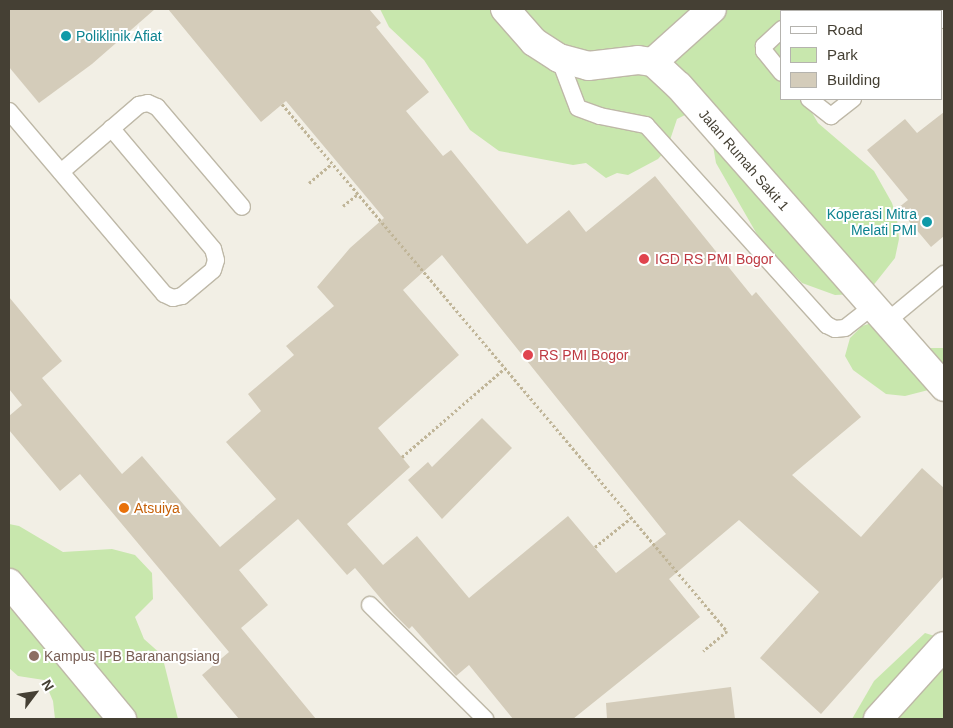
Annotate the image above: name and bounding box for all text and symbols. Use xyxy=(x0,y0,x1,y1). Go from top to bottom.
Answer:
legend xyxy=(780,10,943,100)
text: Road xyxy=(827,21,863,38)
place label: Poliklinik Afiat xyxy=(76,28,162,44)
marker: Poliklinik Afiat xyxy=(60,30,72,42)
text: Park xyxy=(827,46,858,63)
text: Building xyxy=(827,71,880,88)
street label: Jalan Rumah Sakit 1 xyxy=(695,106,793,214)
place label: Koperasi Mitra Melati PMI xyxy=(827,206,917,238)
marker: Koperasi Mitra Melati PMI xyxy=(921,216,933,228)
place label: IGD RS PMI Bogor xyxy=(655,251,773,267)
marker: IGD RS PMI Bogor xyxy=(637,252,651,266)
place label: RS PMI Bogor xyxy=(539,347,628,363)
marker: RS PMI Bogor xyxy=(521,348,535,362)
place label: Atsuiya xyxy=(134,500,180,516)
marker: Atsuiya xyxy=(118,502,130,514)
place label: Kampus IPB Baranangsiang xyxy=(44,648,220,664)
marker: Kampus IPB Baranangsiang xyxy=(28,650,40,662)
north arrow xyxy=(10,668,60,718)
text: N xyxy=(38,677,57,694)

